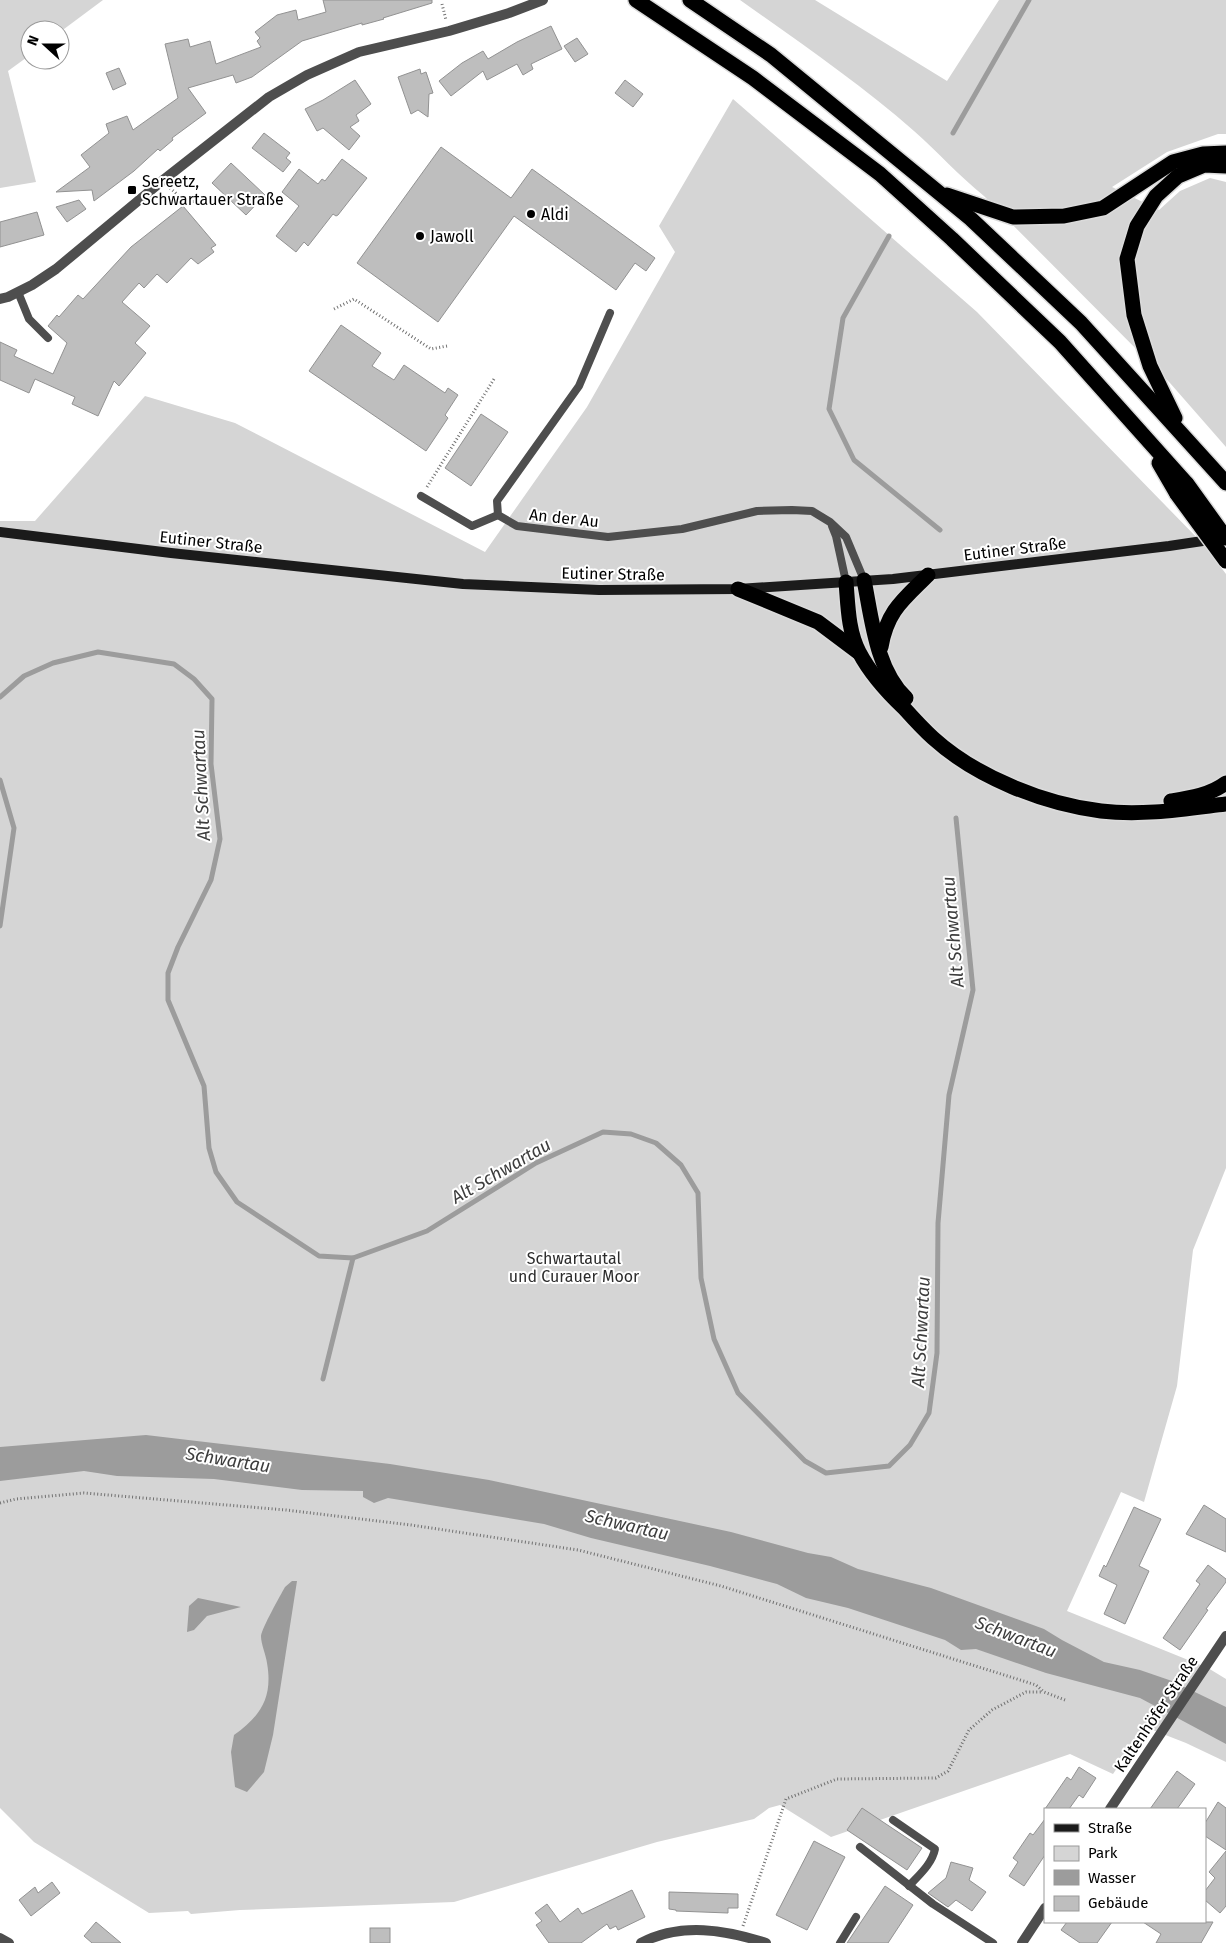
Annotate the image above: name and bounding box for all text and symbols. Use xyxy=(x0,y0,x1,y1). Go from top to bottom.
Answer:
north arrow xyxy=(20,20,70,70)
text: N xyxy=(24,33,43,48)
place label: Sereetz, Schwartauer Straße xyxy=(142,172,284,209)
marker: Sereetz, Schwartauer Straße xyxy=(126,184,138,196)
place label: Aldi xyxy=(541,205,569,224)
marker: Aldi xyxy=(525,208,537,220)
place label: Jawoll xyxy=(430,227,474,246)
marker: Jawoll xyxy=(414,230,426,242)
street label: An der Au xyxy=(528,505,600,531)
street label: Eutiner Straße xyxy=(159,527,263,557)
street label: Eutiner Straße xyxy=(962,533,1068,565)
street label: Eutiner Straße xyxy=(561,564,665,584)
water label: Alt Schwartau xyxy=(187,729,215,842)
water label: Alt Schwartau xyxy=(937,875,969,990)
water label: Alt Schwartau xyxy=(446,1134,555,1209)
park label: Schwartautal und Curauer Moor xyxy=(509,1249,640,1286)
water label: Alt Schwartau xyxy=(907,1276,935,1389)
water label: Schwartau xyxy=(183,1442,272,1478)
water label: Schwartau xyxy=(582,1504,671,1545)
water label: Schwartau xyxy=(971,1611,1060,1663)
street label: Kaltenhöfer Straße xyxy=(1110,1652,1202,1776)
legend xyxy=(1044,1808,1206,1923)
text: Straße xyxy=(1088,1819,1132,1837)
text: Park xyxy=(1088,1844,1118,1862)
text: Wasser xyxy=(1088,1869,1136,1887)
text: Gebäude xyxy=(1088,1894,1148,1912)

